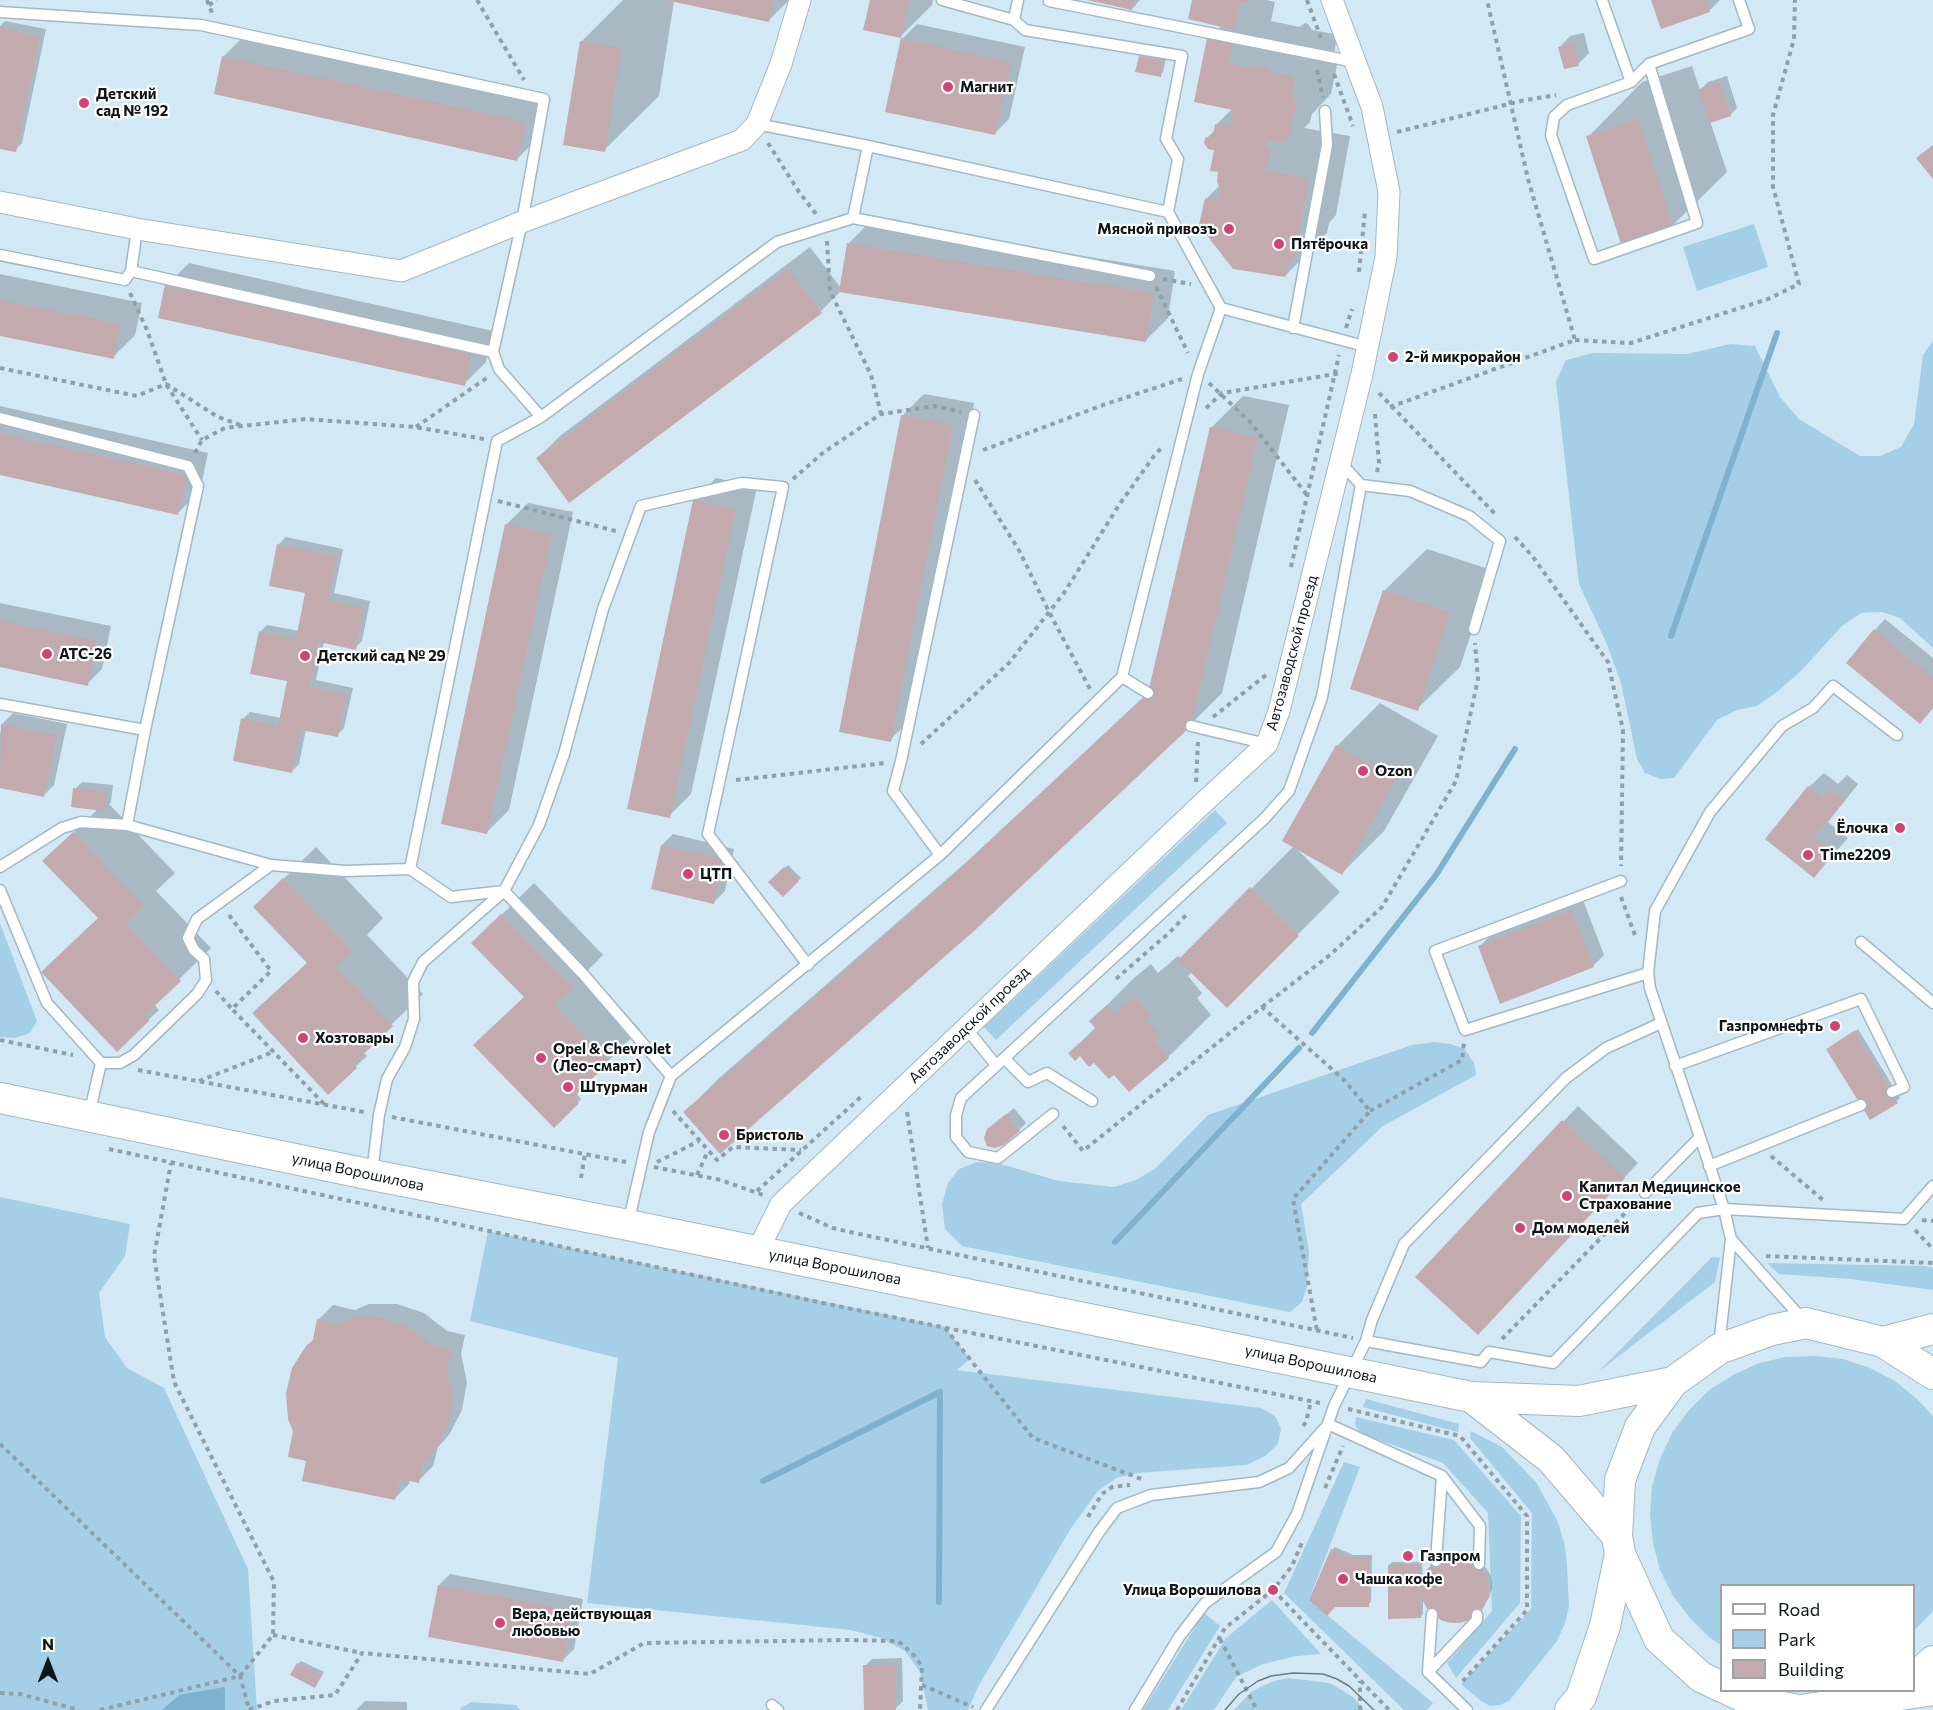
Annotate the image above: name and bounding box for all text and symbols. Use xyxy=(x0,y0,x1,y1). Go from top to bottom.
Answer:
place label: Магнит xyxy=(960,78,1013,96)
marker: Магнит xyxy=(941,80,955,94)
place label: Детский сад № 192 xyxy=(96,85,168,120)
marker: Детский сад № 192 xyxy=(77,96,91,110)
place label: Мясной привозъ xyxy=(1097,220,1217,238)
marker: Мясной привозъ xyxy=(1222,222,1236,236)
place label: Пятёрочка xyxy=(1291,235,1368,253)
marker: Пятёрочка xyxy=(1272,237,1286,251)
place label: 2-й микрорайон xyxy=(1405,348,1521,366)
marker: 2-й микрорайон xyxy=(1386,350,1400,364)
street label: Автозаводской проезд xyxy=(1263,573,1321,733)
place label: АТС-26 xyxy=(59,645,112,663)
marker: АТС-26 xyxy=(40,647,54,661)
place label: Детский сад № 29 xyxy=(317,647,446,665)
marker: Детский сад № 29 xyxy=(298,649,312,663)
place label: Ozon xyxy=(1375,762,1413,780)
marker: Ozon xyxy=(1356,764,1370,778)
place label: Ёлочка xyxy=(1836,819,1888,837)
marker: Ёлочка xyxy=(1893,821,1907,835)
place label: Time2209 xyxy=(1820,846,1891,864)
marker: Time2209 xyxy=(1801,848,1815,862)
place label: ЦТП xyxy=(700,865,732,883)
marker: ЦТП xyxy=(681,867,695,881)
street label: Автозаводской проезд xyxy=(905,963,1033,1087)
place label: Газпромнефть xyxy=(1719,1017,1823,1035)
marker: Газпромнефть xyxy=(1828,1019,1842,1033)
place label: Хозтовары xyxy=(315,1029,394,1047)
marker: Хозтовары xyxy=(296,1031,310,1045)
place label: Opel & Chevrolet (Лео-смарт) xyxy=(553,1040,671,1075)
marker: Opel & Chevrolet (Лео-смарт) xyxy=(534,1051,548,1065)
place label: Штурман xyxy=(580,1078,648,1096)
marker: Штурман xyxy=(561,1080,575,1094)
place label: Бристоль xyxy=(736,1126,804,1144)
marker: Бристоль xyxy=(717,1128,731,1142)
street label: улица Ворошилова xyxy=(290,1149,426,1195)
place label: Капитал Медицинское Страхование xyxy=(1579,1178,1741,1213)
marker: Капитал Медицинское Страхование xyxy=(1560,1189,1574,1203)
place label: Дом моделей xyxy=(1532,1219,1630,1237)
marker: Дом моделей xyxy=(1513,1221,1527,1235)
street label: улица Ворошилова xyxy=(767,1245,903,1289)
street label: улица Ворошилова xyxy=(1243,1341,1379,1387)
place label: Газпром xyxy=(1420,1547,1480,1565)
marker: Газпром xyxy=(1401,1549,1415,1563)
place label: Чашка кофе xyxy=(1355,1570,1442,1588)
marker: Чашка кофе xyxy=(1336,1572,1350,1586)
place label: Улица Ворошилова xyxy=(1123,1581,1261,1599)
marker: Улица Ворошилова xyxy=(1266,1583,1280,1597)
legend xyxy=(1720,1584,1915,1692)
text: Road xyxy=(1778,1598,1820,1620)
place label: Вера, действующая любовью xyxy=(512,1605,652,1640)
marker: Вера, действующая любовью xyxy=(493,1616,507,1630)
text: Park xyxy=(1778,1628,1816,1650)
north arrow xyxy=(18,1632,78,1692)
text: N xyxy=(42,1634,54,1653)
text: Building xyxy=(1778,1658,1844,1680)

